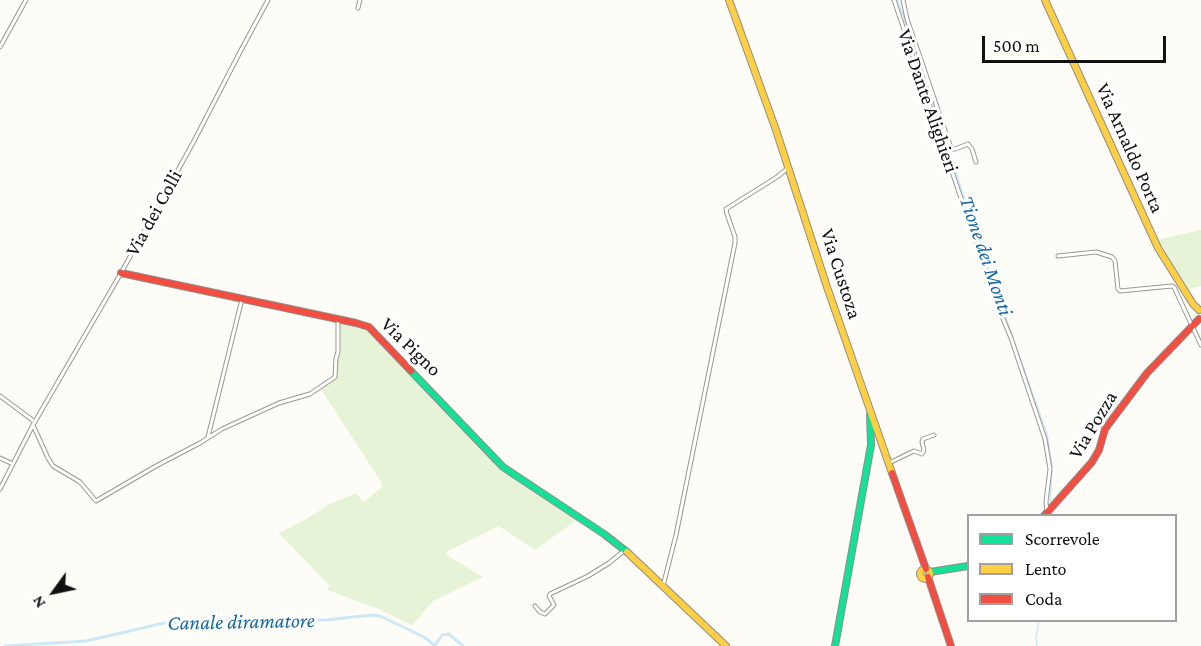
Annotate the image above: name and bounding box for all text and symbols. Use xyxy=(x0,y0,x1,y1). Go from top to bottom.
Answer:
scale bar xyxy=(985,24,1170,62)
street label: Via Dante Alighieri xyxy=(892,26,964,176)
text: 500 m xyxy=(993,36,1040,56)
street label: Via Arnaldo Porta xyxy=(1091,79,1169,217)
street label: Via dei Colli xyxy=(120,166,188,260)
water label: Tione dei Monti xyxy=(954,193,1018,319)
street label: Via Custoza xyxy=(815,226,867,322)
street label: Via Pigno xyxy=(376,312,446,382)
street label: Via Pozza xyxy=(1063,387,1123,463)
legend xyxy=(967,514,1177,622)
text: Scorrevole xyxy=(1025,529,1100,549)
text: Lento xyxy=(1025,559,1066,579)
north arrow xyxy=(24,562,84,622)
text: Coda xyxy=(1025,589,1062,609)
text: N xyxy=(28,593,49,611)
water label: Canale diramatore xyxy=(167,608,315,636)

